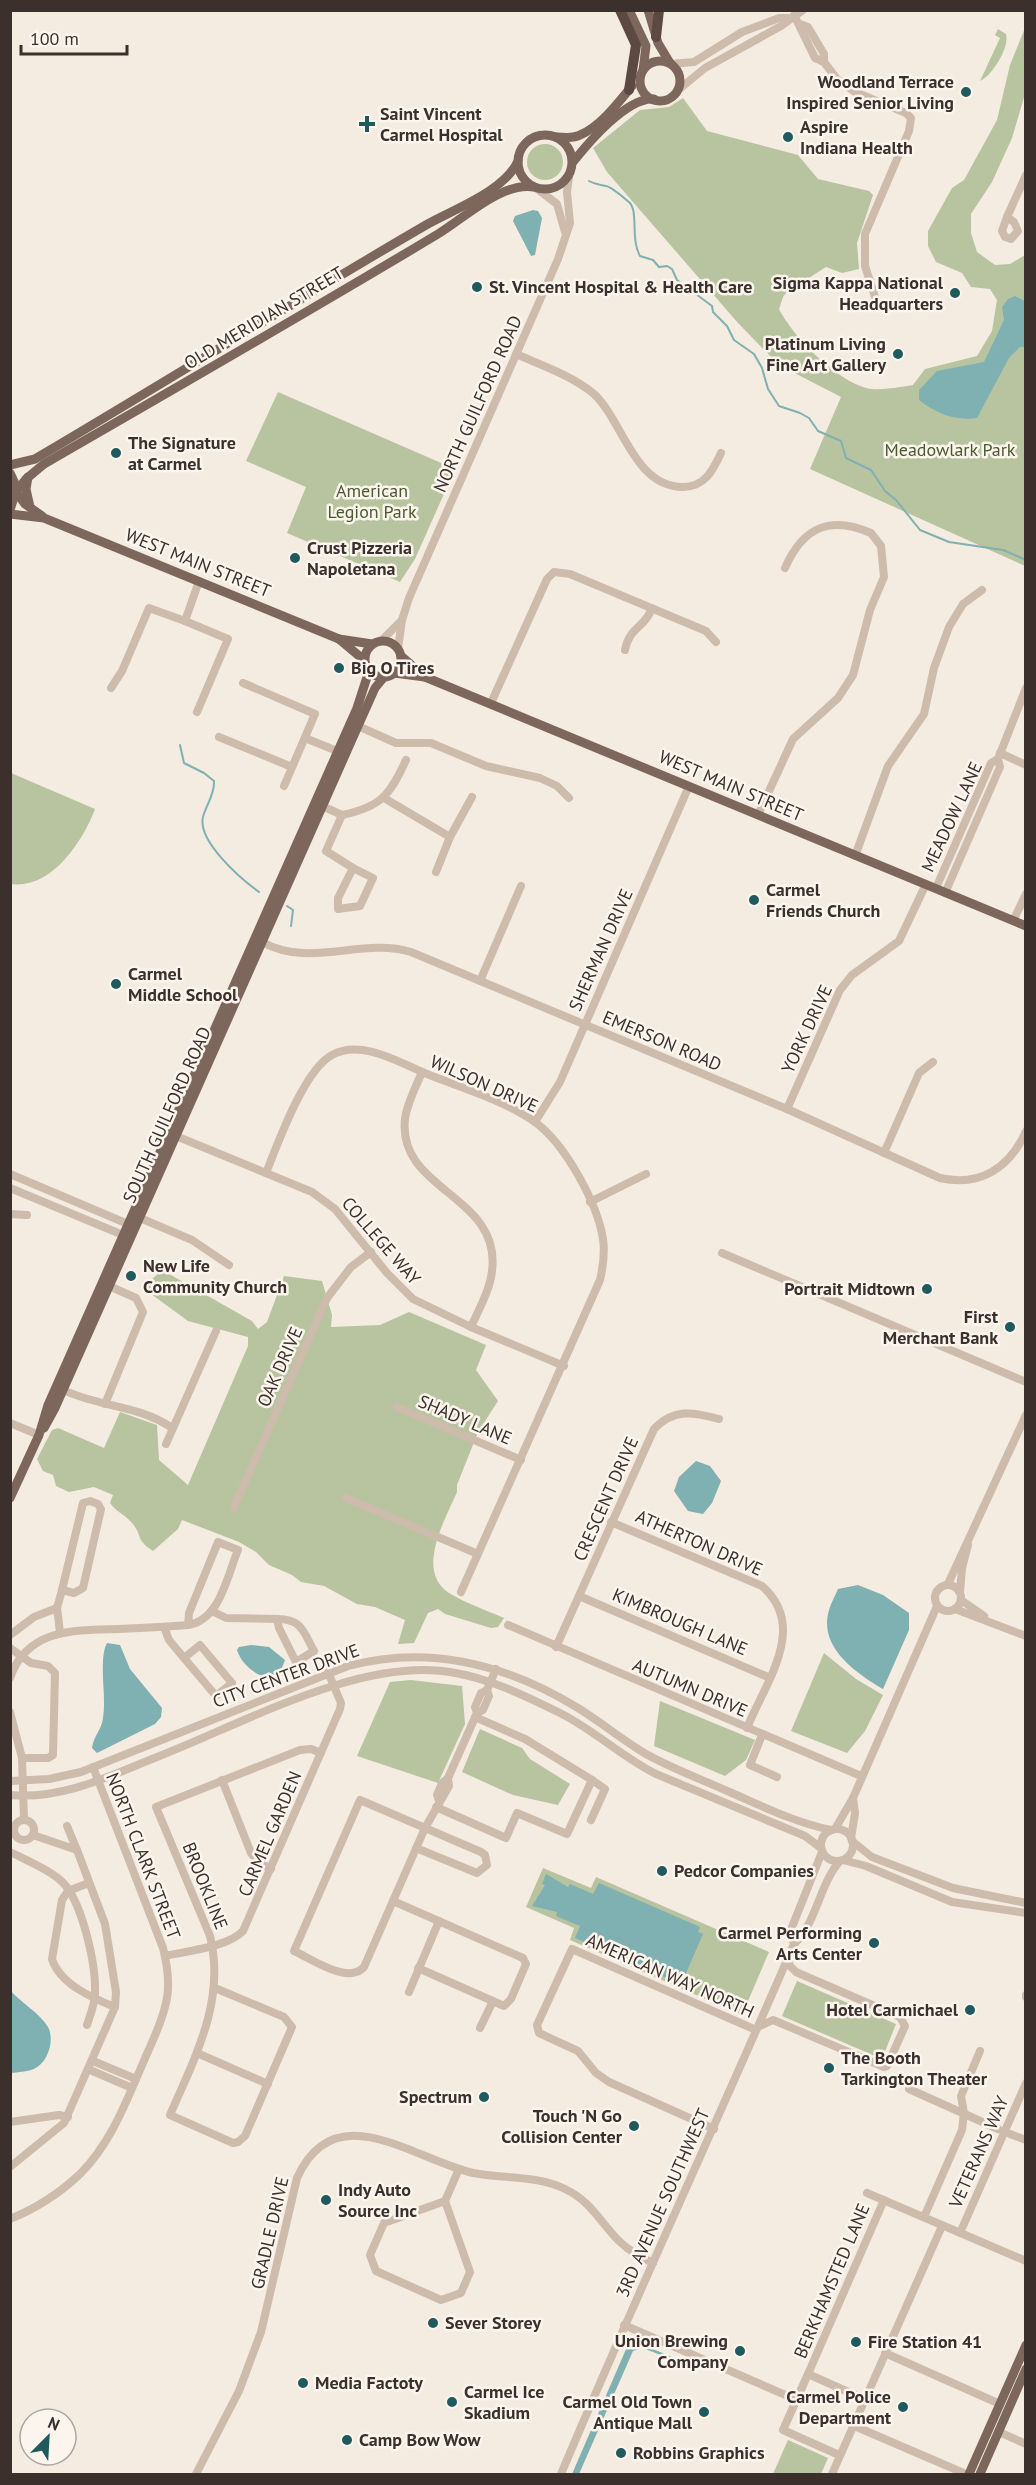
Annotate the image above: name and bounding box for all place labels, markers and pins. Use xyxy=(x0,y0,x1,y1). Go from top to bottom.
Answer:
place label: Woodland Terrace Inspired Senior Living xyxy=(786,70,954,114)
marker: Woodland Terrace Inspired Senior Living xyxy=(959,85,973,99)
place label: Saint Vincent Carmel Hospital xyxy=(380,102,503,146)
marker: Saint Vincent Carmel Hospital xyxy=(358,115,376,133)
place label: Aspire Indiana Health xyxy=(800,115,913,159)
marker: Aspire Indiana Health xyxy=(781,130,795,144)
place label: Sigma Kappa National Headquarters xyxy=(773,271,944,315)
place label: St. Vincent Hospital & Health Care xyxy=(489,275,752,298)
marker: St. Vincent Hospital & Health Care xyxy=(470,280,484,294)
marker: Sigma Kappa National Headquarters xyxy=(948,286,962,300)
place label: Platinum Living Fine Art Gallery xyxy=(765,332,886,376)
marker: Platinum Living Fine Art Gallery xyxy=(891,347,905,361)
place label: The Signature at Carmel xyxy=(128,431,236,475)
marker: The Signature at Carmel xyxy=(109,446,123,460)
place label: Crust Pizzeria Napoletana xyxy=(307,536,412,580)
marker: Crust Pizzeria Napoletana xyxy=(288,551,302,565)
place label: Big O Tires xyxy=(351,656,435,679)
marker: Big O Tires xyxy=(332,661,346,675)
place label: Carmel Friends Church xyxy=(766,878,880,922)
marker: Carmel Friends Church xyxy=(747,893,761,907)
place label: Carmel Middle School xyxy=(128,962,238,1006)
marker: Carmel Middle School xyxy=(109,977,123,991)
place label: New Life Community Church xyxy=(143,1254,287,1298)
marker: New Life Community Church xyxy=(124,1269,138,1283)
place label: Portrait Midtown xyxy=(784,1277,915,1300)
marker: Portrait Midtown xyxy=(920,1282,934,1296)
place label: First Merchant Bank xyxy=(883,1305,999,1349)
marker: First Merchant Bank xyxy=(1003,1320,1017,1334)
place label: Pedcor Companies xyxy=(674,1859,814,1882)
marker: Pedcor Companies xyxy=(655,1864,669,1878)
place label: Carmel Performing Arts Center xyxy=(718,1921,863,1965)
marker: Carmel Performing Arts Center xyxy=(867,1936,881,1950)
place label: Hotel Carmichael xyxy=(826,1998,959,2021)
marker: Hotel Carmichael xyxy=(963,2003,977,2017)
place label: The Booth Tarkington Theater xyxy=(841,2046,988,2090)
marker: The Booth Tarkington Theater xyxy=(822,2061,836,2075)
place label: Spectrum xyxy=(399,2085,472,2108)
marker: Spectrum xyxy=(477,2090,491,2104)
place label: Touch 'N Go Collision Center xyxy=(501,2104,623,2148)
marker: Touch 'N Go Collision Center xyxy=(627,2119,641,2133)
place label: Indy Auto Source Inc xyxy=(338,2178,417,2222)
marker: Indy Auto Source Inc xyxy=(319,2193,333,2207)
place label: Sever Storey xyxy=(445,2311,542,2334)
marker: Sever Storey xyxy=(426,2316,440,2330)
place label: Union Brewing Company xyxy=(615,2329,728,2373)
place label: Fire Station 41 xyxy=(868,2330,982,2353)
marker: Fire Station 41 xyxy=(849,2335,863,2349)
marker: Union Brewing Company xyxy=(733,2344,747,2358)
place label: Media Factoty xyxy=(315,2371,423,2394)
marker: Media Factoty xyxy=(296,2376,310,2390)
place label: Carmel Ice Skadium xyxy=(464,2380,544,2424)
place label: Carmel Police Department xyxy=(786,2385,892,2429)
place label: Carmel Old Town Antique Mall xyxy=(562,2390,693,2434)
marker: Carmel Ice Skadium xyxy=(445,2395,459,2409)
marker: Carmel Police Department xyxy=(896,2400,910,2414)
marker: Carmel Old Town Antique Mall xyxy=(697,2405,711,2419)
place label: Camp Bow Wow xyxy=(359,2428,481,2451)
marker: Camp Bow Wow xyxy=(340,2433,354,2447)
place label: Robbins Graphics xyxy=(633,2441,765,2464)
marker: Robbins Graphics xyxy=(614,2446,628,2460)

